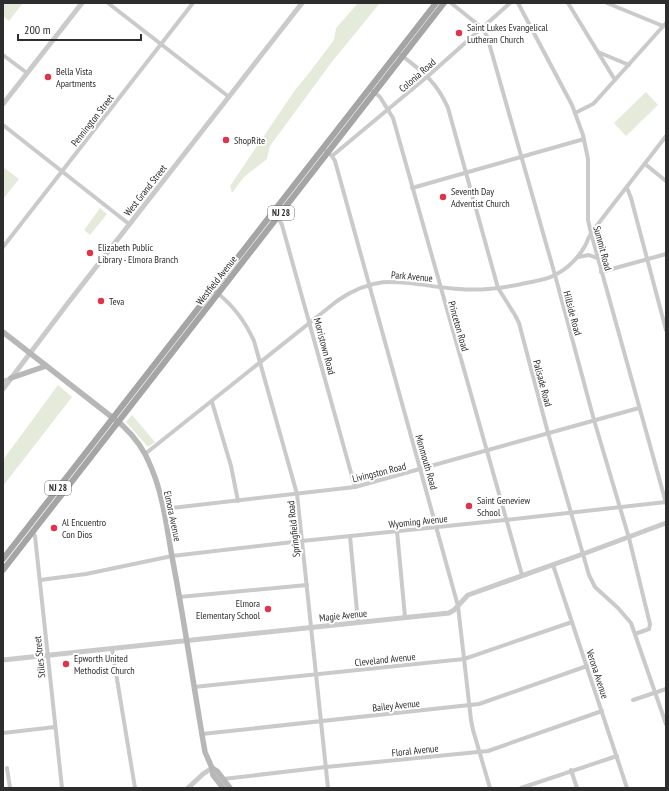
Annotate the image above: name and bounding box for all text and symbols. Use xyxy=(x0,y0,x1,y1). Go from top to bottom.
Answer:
scale bar xyxy=(18,16,141,42)
place label: Saint Lukes Evangelical Lutheran Church xyxy=(467,21,549,46)
text: 200 m xyxy=(24,22,51,37)
marker: Saint Lukes Evangelical Lutheran Church xyxy=(454,28,464,38)
street label: Colonia Road xyxy=(396,56,439,95)
place label: Bella Vista Apartments xyxy=(56,65,97,90)
marker: Bella Vista Apartments xyxy=(43,72,53,82)
street label: Pennington Street xyxy=(68,92,117,149)
place label: ShopRite xyxy=(234,134,265,147)
marker: ShopRite xyxy=(221,135,231,145)
street label: West Grand Street xyxy=(121,162,170,219)
place label: Seventh Day Adventist Church xyxy=(451,185,510,210)
marker: Seventh Day Adventist Church xyxy=(438,192,448,202)
road number: NJ 28 xyxy=(268,206,294,220)
street label: Summit Road xyxy=(590,224,615,272)
place label: Elizabeth Public Library - Elmora Branch xyxy=(98,241,178,266)
marker: Elizabeth Public Library - Elmora Branch xyxy=(85,248,95,258)
street label: Westfield Avenue xyxy=(193,253,240,308)
street label: Park Avenue xyxy=(391,268,433,285)
street label: Hillside Road xyxy=(560,290,585,337)
place label: Teva xyxy=(109,295,124,308)
marker: Teva xyxy=(96,296,106,306)
street label: Princeton Road xyxy=(445,300,472,353)
street label: Morristown Road xyxy=(311,316,338,376)
street label: Palisade Road xyxy=(530,358,555,408)
street label: Monmouth Road xyxy=(412,433,441,491)
street label: Livingston Road xyxy=(351,460,407,485)
road number: NJ 28 xyxy=(45,481,71,495)
street label: Elmora Avenue xyxy=(161,490,184,543)
place label: Saint Geneview School xyxy=(477,494,530,519)
street label: Springfield Road xyxy=(284,500,303,558)
marker: Saint Geneview School xyxy=(464,501,474,511)
street label: Wyoming Avenue xyxy=(388,512,448,531)
place label: Al Encuentro Con Dios xyxy=(62,516,106,541)
marker: Al Encuentro Con Dios xyxy=(49,523,59,533)
place label: Elmora Elementary School xyxy=(196,597,261,622)
marker: Elmora Elementary School xyxy=(263,604,273,614)
street label: Magie Avenue xyxy=(318,607,368,624)
street label: Stiles Street xyxy=(31,635,48,678)
street label: Verona Avenue xyxy=(583,647,612,700)
street label: Cleveland Avenue xyxy=(354,650,416,669)
place label: Epworth United Methodist Church xyxy=(74,652,135,677)
marker: Epworth United Methodist Church xyxy=(61,659,71,669)
street label: Bailey Avenue xyxy=(372,697,420,714)
street label: Floral Avenue xyxy=(391,742,439,759)

